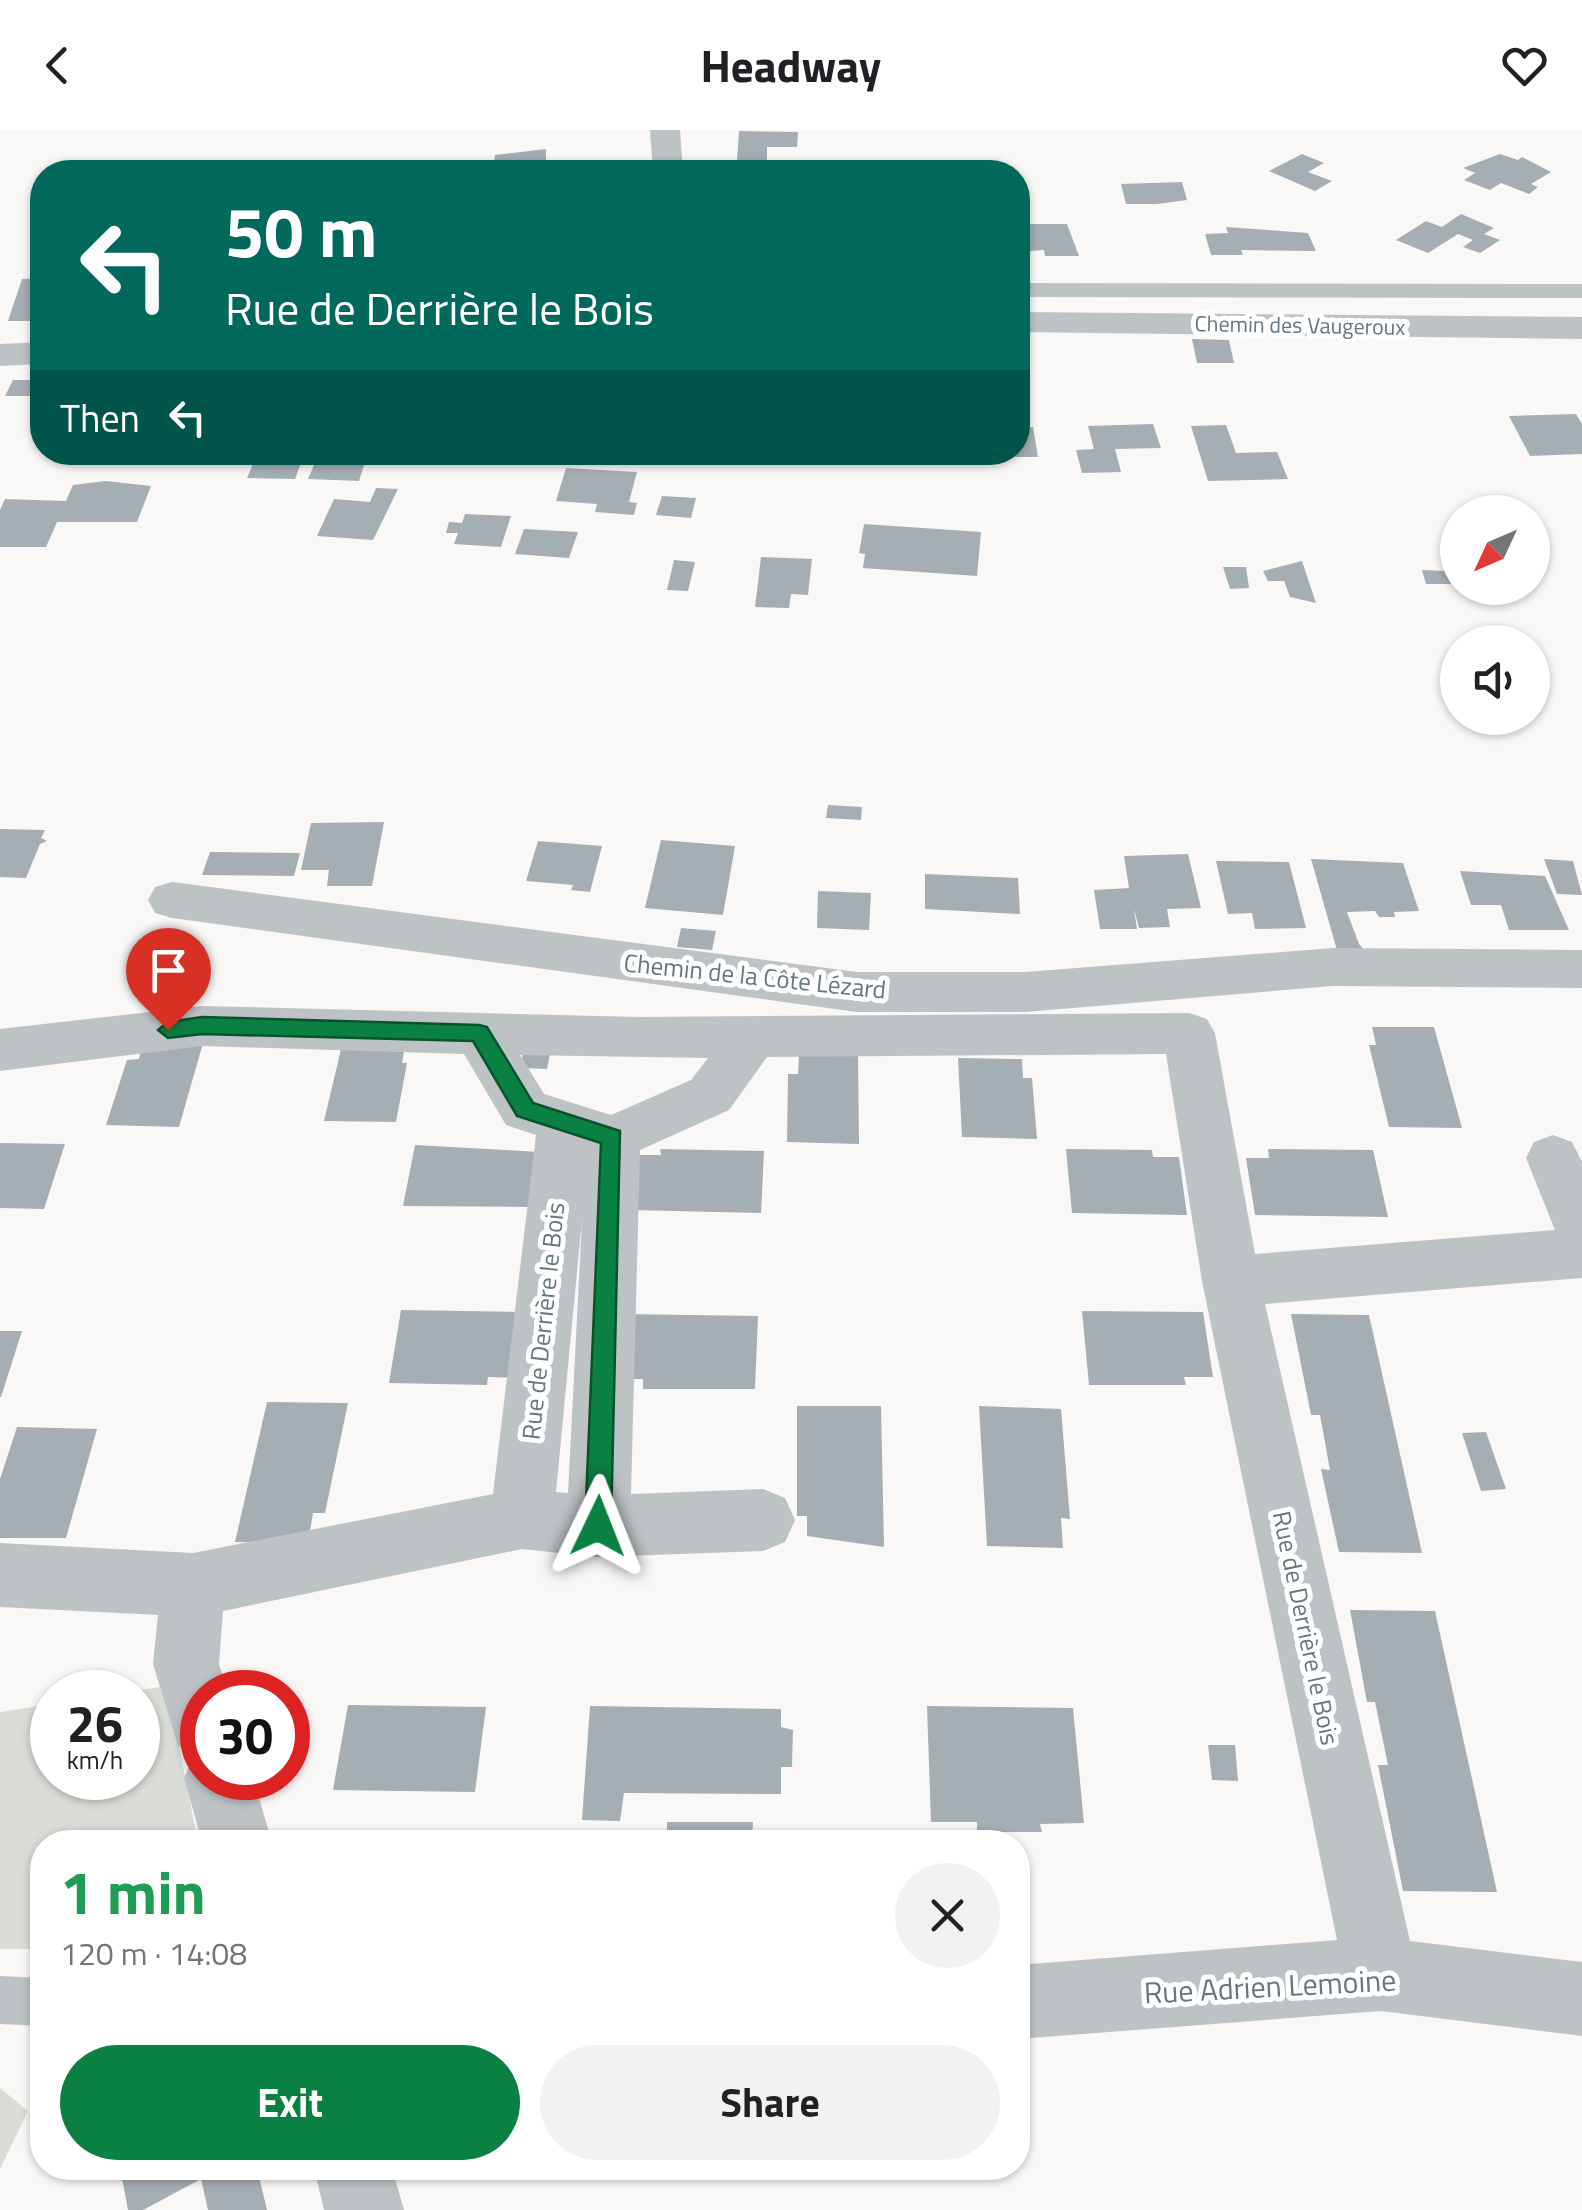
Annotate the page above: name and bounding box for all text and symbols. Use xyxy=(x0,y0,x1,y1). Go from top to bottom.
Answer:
text: Headway xyxy=(701,31,881,99)
icon: back xyxy=(30,38,85,93)
icon: heart xyxy=(1497,38,1552,93)
text: 50 m xyxy=(225,178,378,284)
icon: left xyxy=(60,200,190,330)
text: Rue de Derrière le Bois xyxy=(225,274,654,342)
street label: Chemin des Vaugeroux xyxy=(1194,306,1406,344)
text: Then xyxy=(60,389,140,447)
icon: left xyxy=(160,390,215,445)
north arrow xyxy=(1440,495,1550,605)
map controls xyxy=(1440,495,1550,735)
button: sound xyxy=(1440,625,1550,735)
pin xyxy=(126,928,211,1031)
icon: arrive xyxy=(141,943,196,998)
street label: Chemin de la Côte Lézard xyxy=(622,943,888,1009)
street label: Rue de Derrière le Bois xyxy=(512,1200,574,1442)
position arrow xyxy=(546,1474,650,1578)
street label: Rue de Derrière le Bois xyxy=(1263,1507,1349,1749)
speed limit sign: 30 xyxy=(180,1670,310,1800)
text: 26 xyxy=(67,1685,123,1761)
text: km/h xyxy=(67,1741,123,1779)
text: 1 min xyxy=(60,1846,206,1937)
button: close xyxy=(895,1863,1000,1968)
text: 120 m · 14:08 xyxy=(60,1929,247,1977)
street label: Rue Adrien Lemoine xyxy=(1143,1956,1397,2016)
button: Exit xyxy=(60,2045,520,2160)
button: Share xyxy=(540,2045,1000,2160)

